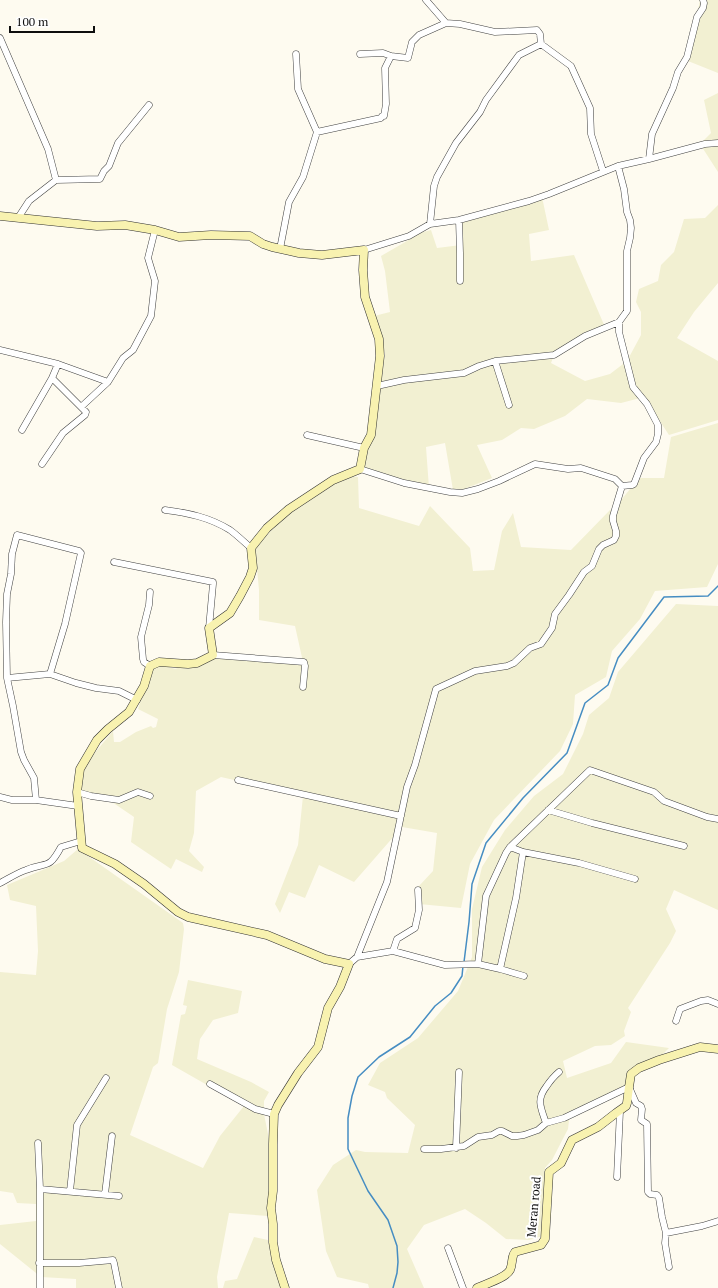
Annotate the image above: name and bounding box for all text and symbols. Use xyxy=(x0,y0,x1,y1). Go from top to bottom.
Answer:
scale bar xyxy=(10,8,94,34)
text: 100 m xyxy=(16,14,49,29)
street label: Meran road xyxy=(523,1176,544,1238)

